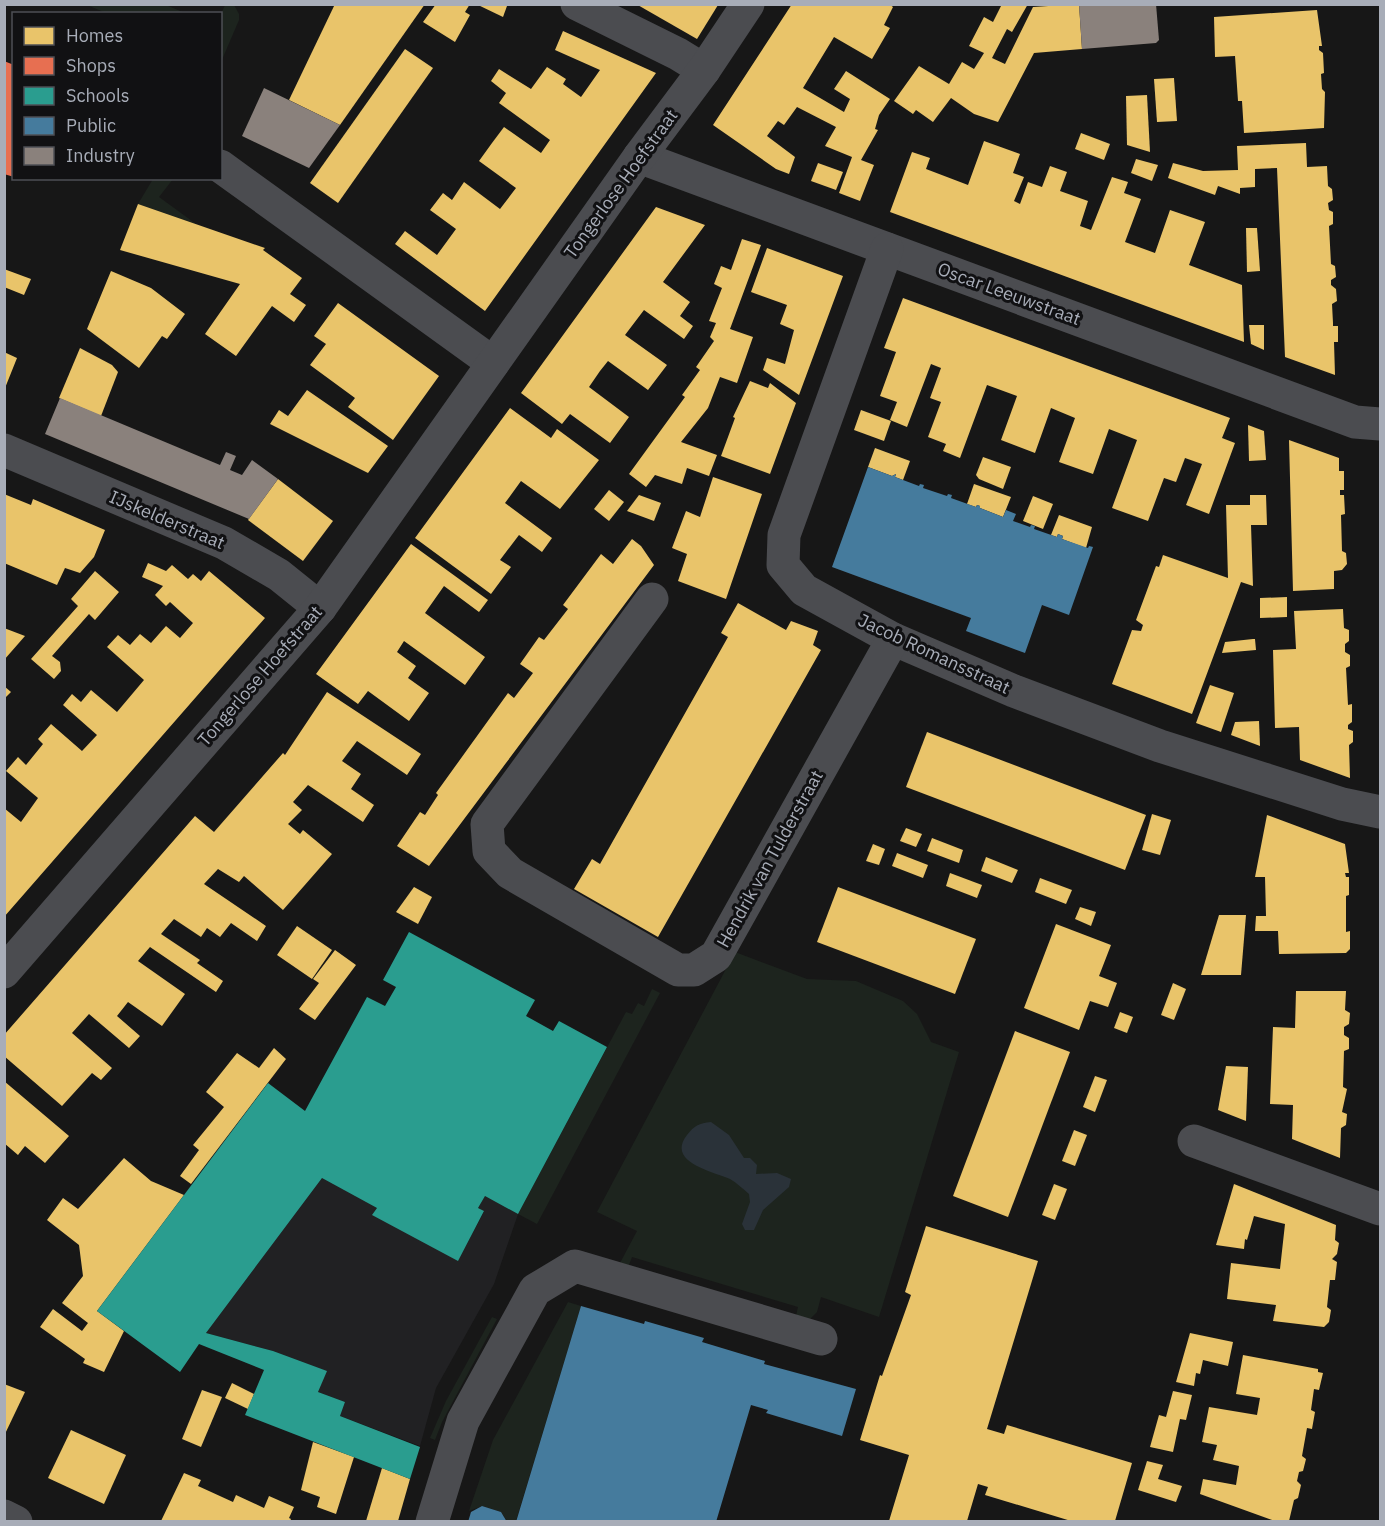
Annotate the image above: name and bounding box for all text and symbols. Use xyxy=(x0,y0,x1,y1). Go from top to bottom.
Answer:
legend xyxy=(12,12,222,180)
text: Homes xyxy=(66,24,123,47)
text: Shops xyxy=(66,54,116,77)
text: Schools xyxy=(66,84,130,107)
street label: Tongerlose Hoefstraat xyxy=(559,105,682,263)
text: Public xyxy=(66,114,116,137)
text: Industry xyxy=(66,144,135,167)
street label: Oscar Leeuwstraat xyxy=(934,257,1084,330)
street label: IJskelderstraat xyxy=(106,485,228,554)
street label: Tongerlose Hoefstraat xyxy=(192,601,327,751)
street label: Jacob Romansstraat xyxy=(855,608,1014,699)
street label: Hendrik van Tulderstraat xyxy=(711,766,828,952)

